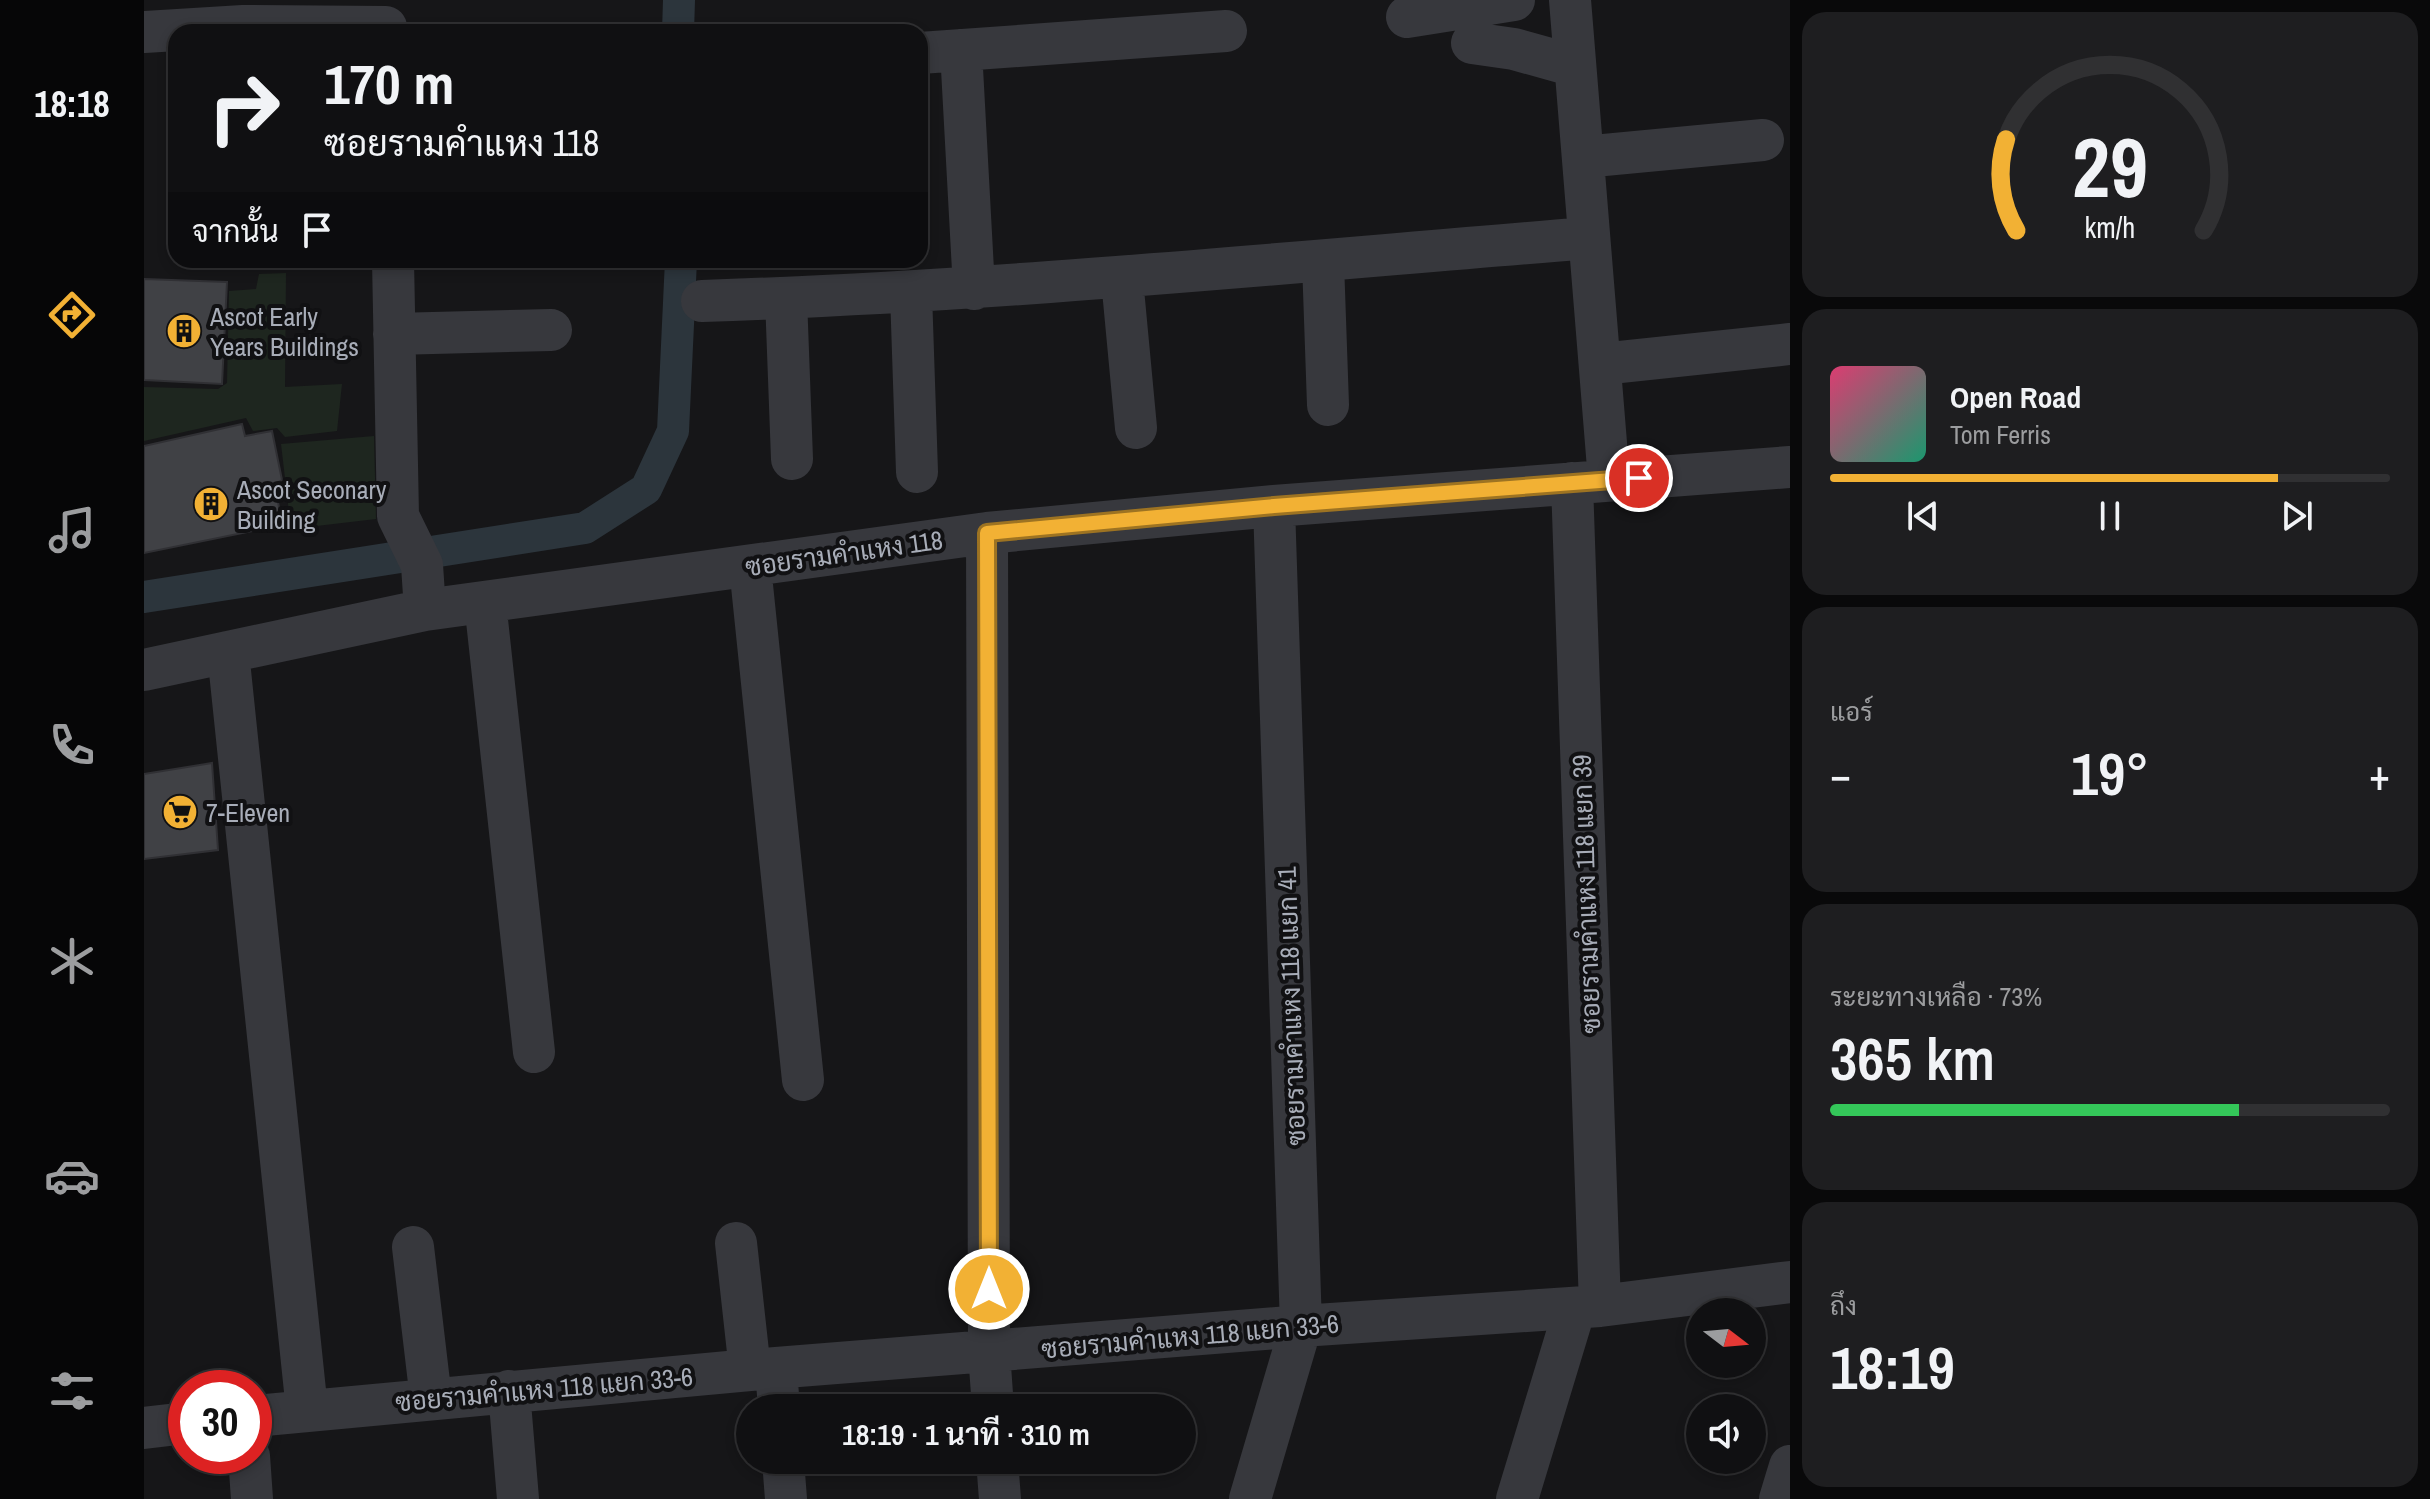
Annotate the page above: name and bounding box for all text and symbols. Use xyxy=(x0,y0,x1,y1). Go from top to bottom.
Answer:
text: 170 m xyxy=(324,46,454,121)
icon: right xyxy=(192,56,296,160)
text: 18:18 xyxy=(34,80,110,128)
text: 29 xyxy=(2072,110,2148,222)
text: ซอยรามคำแหง 118 xyxy=(324,119,599,167)
icon: arrive xyxy=(295,208,339,252)
text: km/h xyxy=(2085,208,2135,247)
text: จากนั้น xyxy=(192,211,279,251)
icon: directions xyxy=(44,287,100,343)
place label: Ascot Early Years Buildings xyxy=(209,299,359,364)
building icon: Ascot Early Years Buildings xyxy=(165,312,203,350)
text: Open Road xyxy=(1950,377,2081,417)
text: Tom Ferris xyxy=(1950,417,2051,452)
pin xyxy=(1605,444,1673,512)
icon: arrive xyxy=(1617,456,1661,500)
place label: Ascot Seconary Building xyxy=(236,472,387,537)
building icon: Ascot Seconary Building xyxy=(192,485,230,523)
icon: previous xyxy=(1901,494,1945,538)
icon: pause xyxy=(2088,494,2132,538)
icon: next xyxy=(2275,494,2319,538)
icon: music xyxy=(44,502,100,558)
street label: ซอยรามคำแหง 118 xyxy=(743,522,945,584)
text: แอร์ xyxy=(1830,694,1873,729)
icon: phone xyxy=(44,717,100,773)
text: 19° xyxy=(2071,733,2149,814)
text: − xyxy=(1830,744,1851,804)
text: + xyxy=(2369,744,2390,804)
street label: ซอยรามคำแหง 118 แยก 39 xyxy=(1564,754,1608,1034)
supermarket icon: 7-Eleven xyxy=(161,793,199,831)
place label: 7-Eleven xyxy=(206,795,290,830)
street label: ซอยรามคำแหง 118 แยก 41 xyxy=(1269,866,1313,1146)
icon: climate xyxy=(44,933,100,989)
text: ระยะทางเหลือ · 73% xyxy=(1830,979,2042,1014)
text: 365 km xyxy=(1830,1018,1995,1099)
icon: car xyxy=(44,1148,100,1204)
position arrow xyxy=(947,1247,1031,1331)
text: ถึง xyxy=(1830,1288,1857,1323)
north arrow xyxy=(1686,1298,1766,1378)
map controls xyxy=(1686,1298,1766,1474)
street label: ซอยรามคำแหง 118 แยก 33-6 xyxy=(1040,1306,1340,1366)
text: 18:19 xyxy=(1830,1327,1955,1408)
street label: ซอยรามคำแหง 118 แยก 33-6 xyxy=(394,1359,694,1419)
icon: filters xyxy=(44,1363,100,1419)
speed limit sign: 30 xyxy=(168,1370,272,1474)
button: sound xyxy=(1686,1394,1766,1474)
text: 18:19 · 1 นาที · 310 m xyxy=(842,1414,1090,1454)

